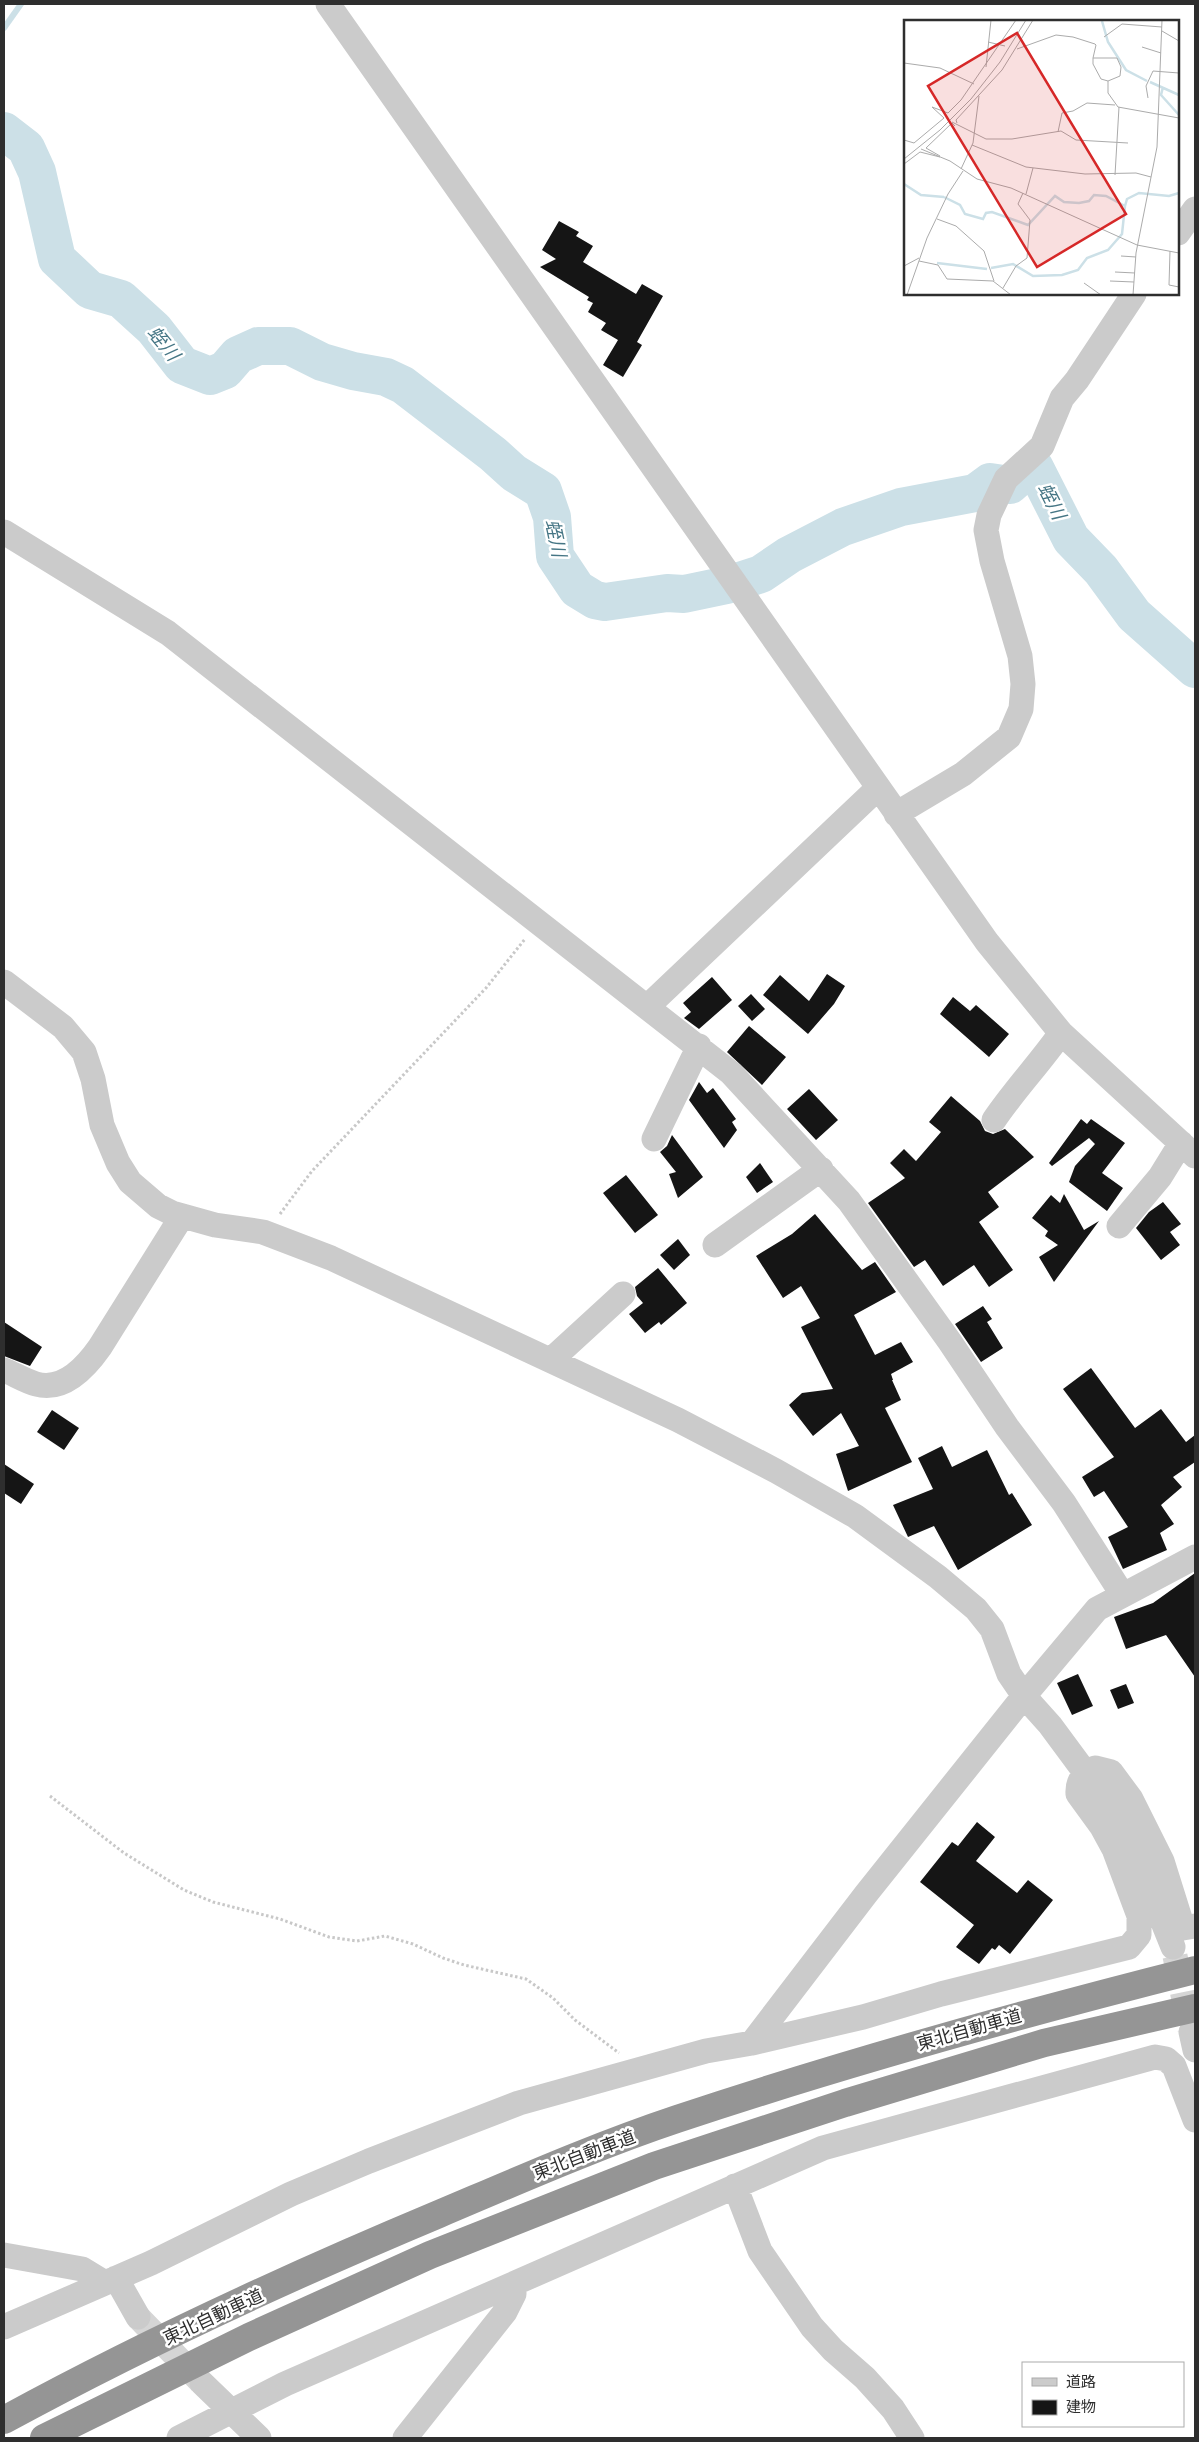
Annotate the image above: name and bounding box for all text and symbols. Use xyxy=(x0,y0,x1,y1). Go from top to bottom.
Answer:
inset map xyxy=(904,20,1179,295)
water label: 蛭川 xyxy=(142,320,187,367)
water label: 蛭川 xyxy=(1032,478,1073,526)
water label: 蛭川 xyxy=(539,517,573,561)
street label: 東北自動車道 xyxy=(914,2003,1024,2055)
street label: 東北自動車道 xyxy=(529,2123,639,2185)
street label: 東北自動車道 xyxy=(159,2282,267,2350)
legend xyxy=(1022,2362,1184,2427)
text: 道路 xyxy=(1066,2371,1096,2391)
text: 建物 xyxy=(1066,2396,1096,2416)

